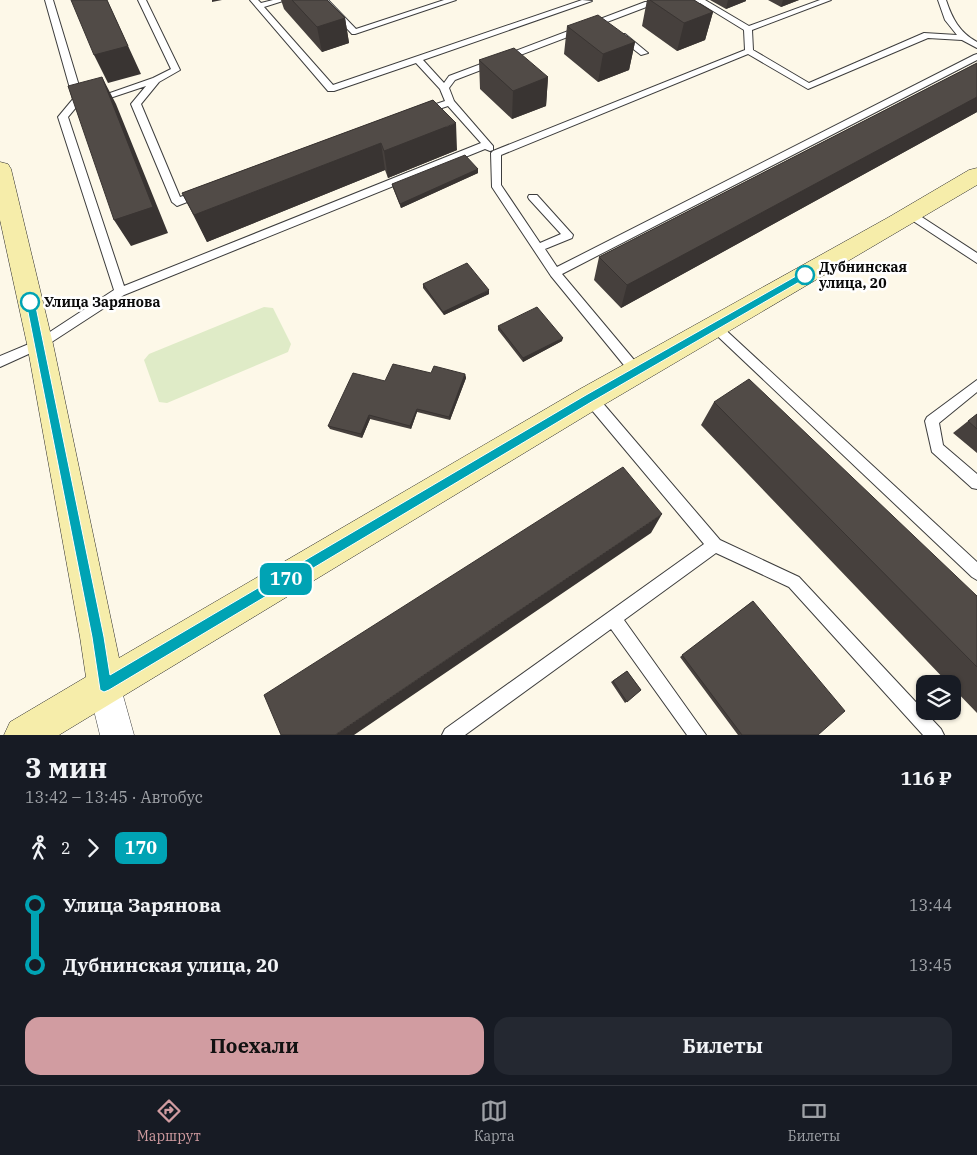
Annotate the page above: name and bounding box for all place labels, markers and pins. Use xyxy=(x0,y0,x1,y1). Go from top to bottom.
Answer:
place label: Дубнинская улица, 20 xyxy=(818,258,907,292)
marker: Дубнинская улица, 20 xyxy=(795,265,815,285)
marker: Улица Зарянова xyxy=(20,292,40,312)
place label: Улица Зарянова xyxy=(44,293,160,311)

